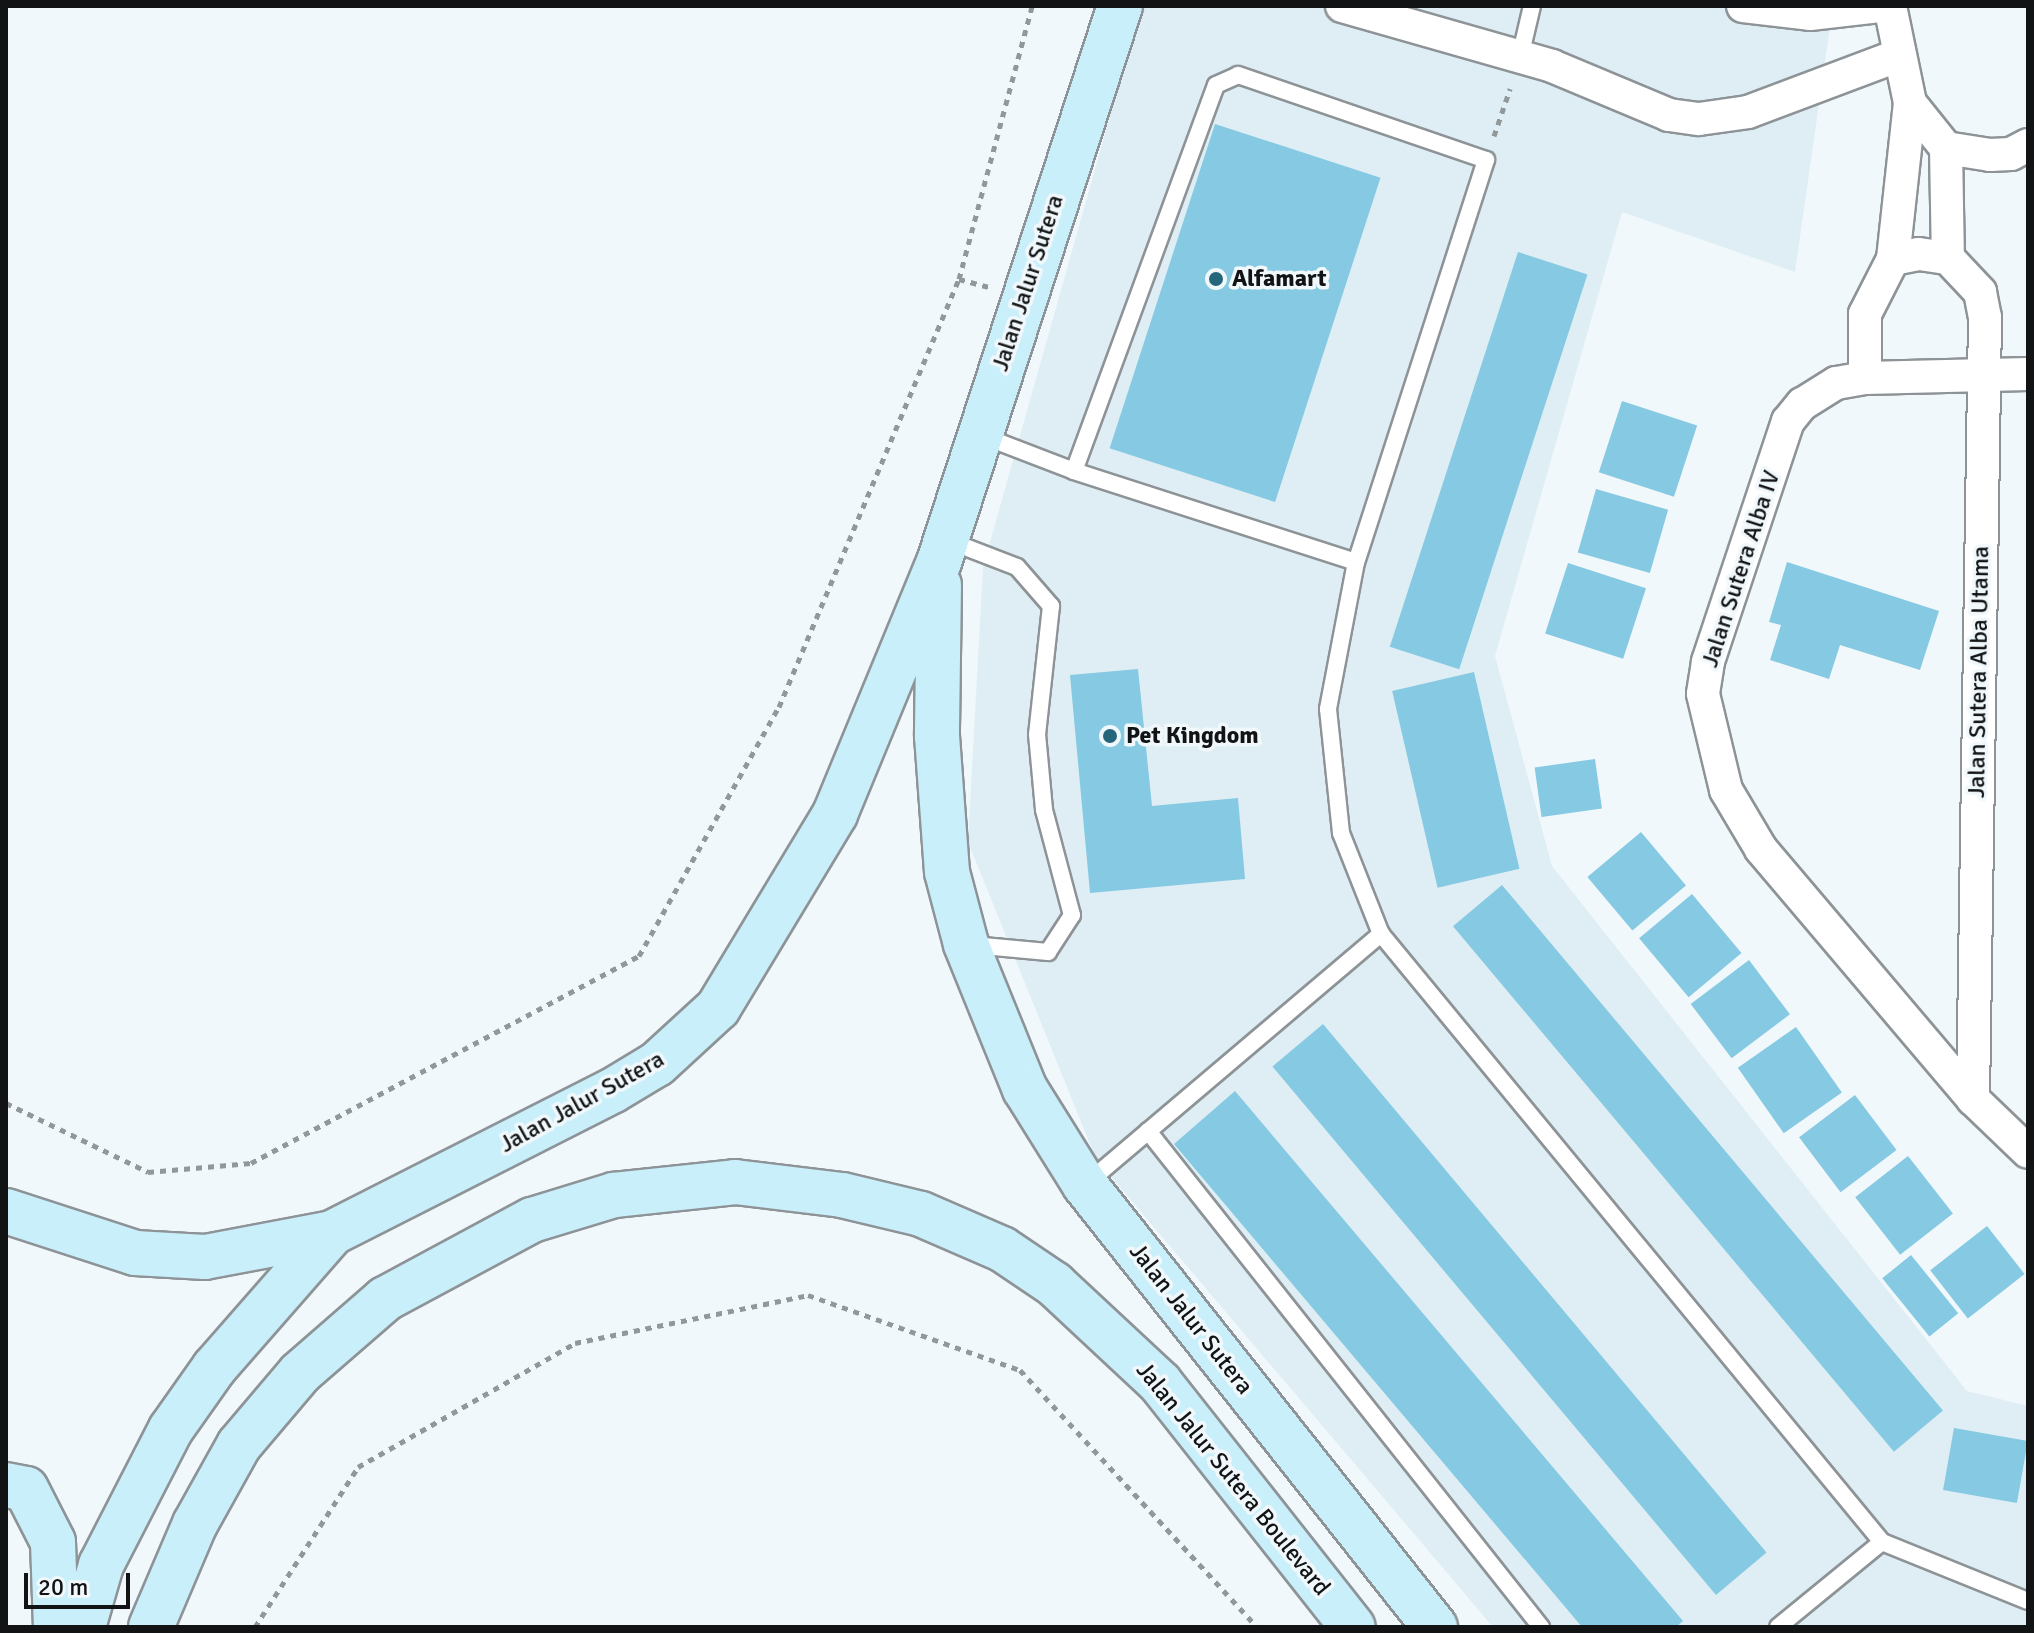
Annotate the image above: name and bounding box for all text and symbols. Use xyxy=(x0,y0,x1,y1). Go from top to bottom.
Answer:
street label: Jalan Jalur Sutera xyxy=(986,191,1070,375)
place label: Alfamart xyxy=(1232,265,1326,293)
marker: Alfamart xyxy=(1207,270,1225,288)
street label: Jalan Sutera Alba IV xyxy=(1696,467,1786,671)
street label: Jalan Sutera Alba Utama xyxy=(1962,546,1996,798)
place label: Pet Kingdom xyxy=(1126,722,1259,750)
marker: Pet Kingdom xyxy=(1101,727,1119,745)
street label: Jalan Jalur Sutera xyxy=(495,1045,669,1159)
street label: Jalan Jalur Sutera xyxy=(1123,1238,1259,1400)
street label: Jalan Jalur Sutera Boulevard xyxy=(1130,1356,1336,1602)
scale bar xyxy=(28,1557,134,1607)
text: 20 m xyxy=(38,1572,88,1602)

